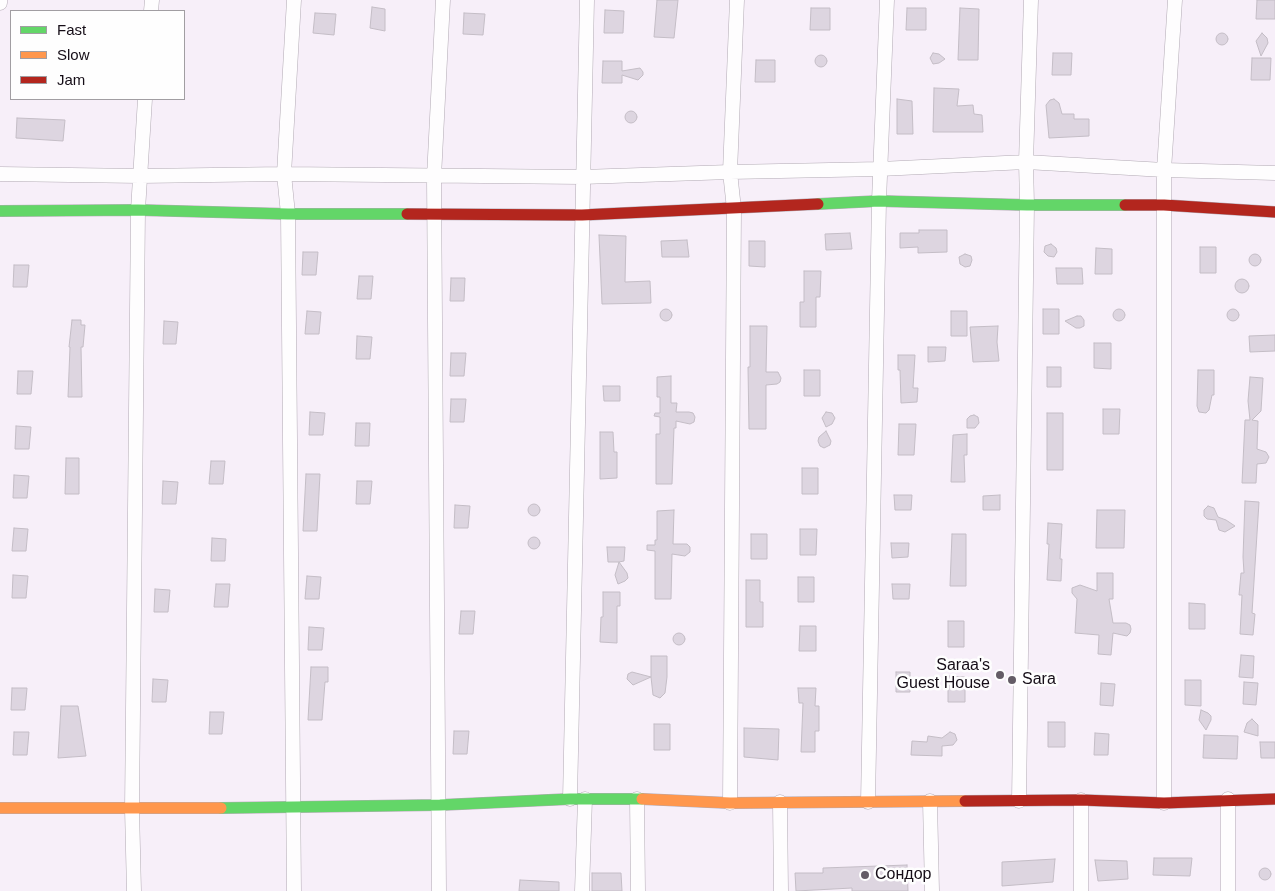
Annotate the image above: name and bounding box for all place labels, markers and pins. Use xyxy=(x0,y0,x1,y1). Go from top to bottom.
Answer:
place label: Saraa's Guest House xyxy=(897,656,990,694)
marker: Saraa's Guest House xyxy=(994,669,1006,681)
place label: Sara xyxy=(1022,670,1056,690)
marker: Sara xyxy=(1006,674,1018,686)
place label: Сондор xyxy=(875,865,931,885)
marker: Сондор xyxy=(859,869,871,881)

